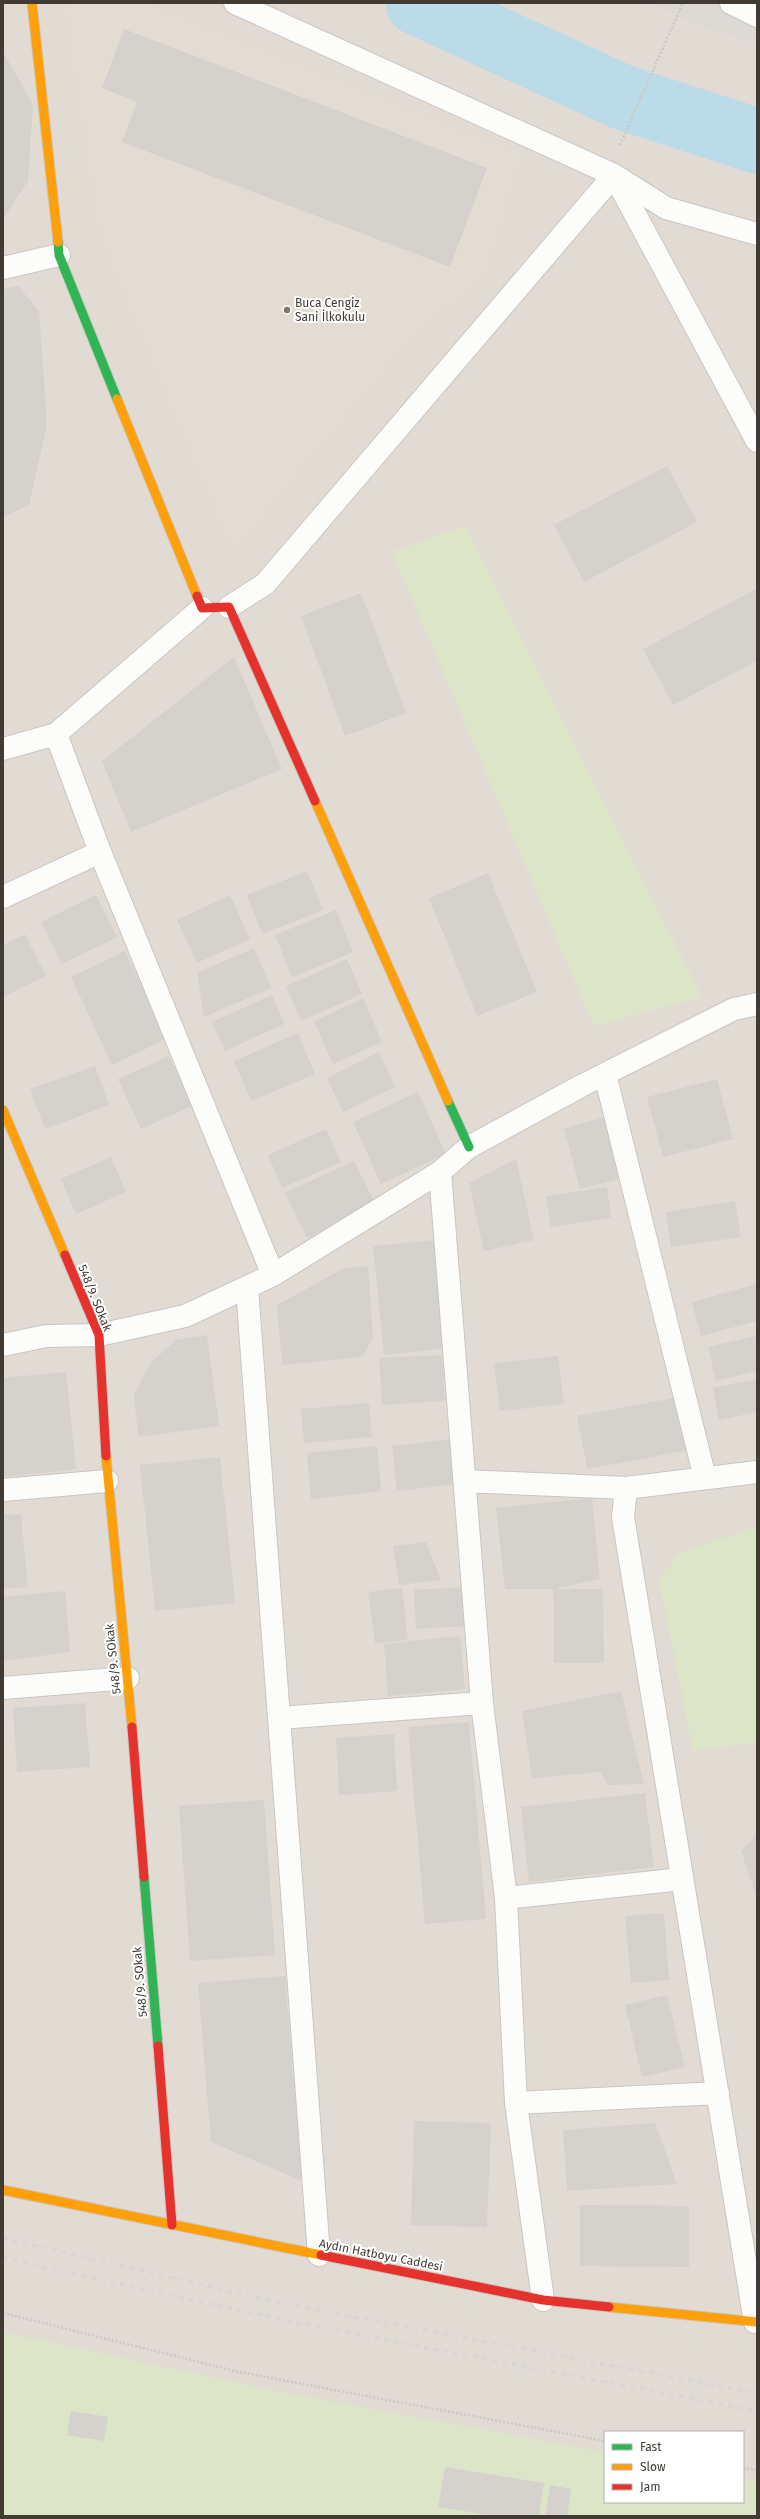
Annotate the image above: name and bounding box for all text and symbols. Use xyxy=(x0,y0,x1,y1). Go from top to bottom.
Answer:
place label: Buca Cengiz Sani İlkokulu xyxy=(295,296,365,324)
marker: Buca Cengiz Sani İlkokulu xyxy=(282,305,292,315)
street label: 548/9. SOkak xyxy=(75,1263,115,1334)
street label: 548/9. SOkak xyxy=(102,1622,124,1695)
street label: 548/9. SOkak xyxy=(130,1945,150,2018)
street label: Aydın Hatboyu Caddesi xyxy=(318,2236,444,2274)
legend xyxy=(604,2431,744,2503)
text: Fast xyxy=(640,2440,662,2454)
text: Slow xyxy=(640,2460,666,2474)
text: Jam xyxy=(640,2480,660,2494)

